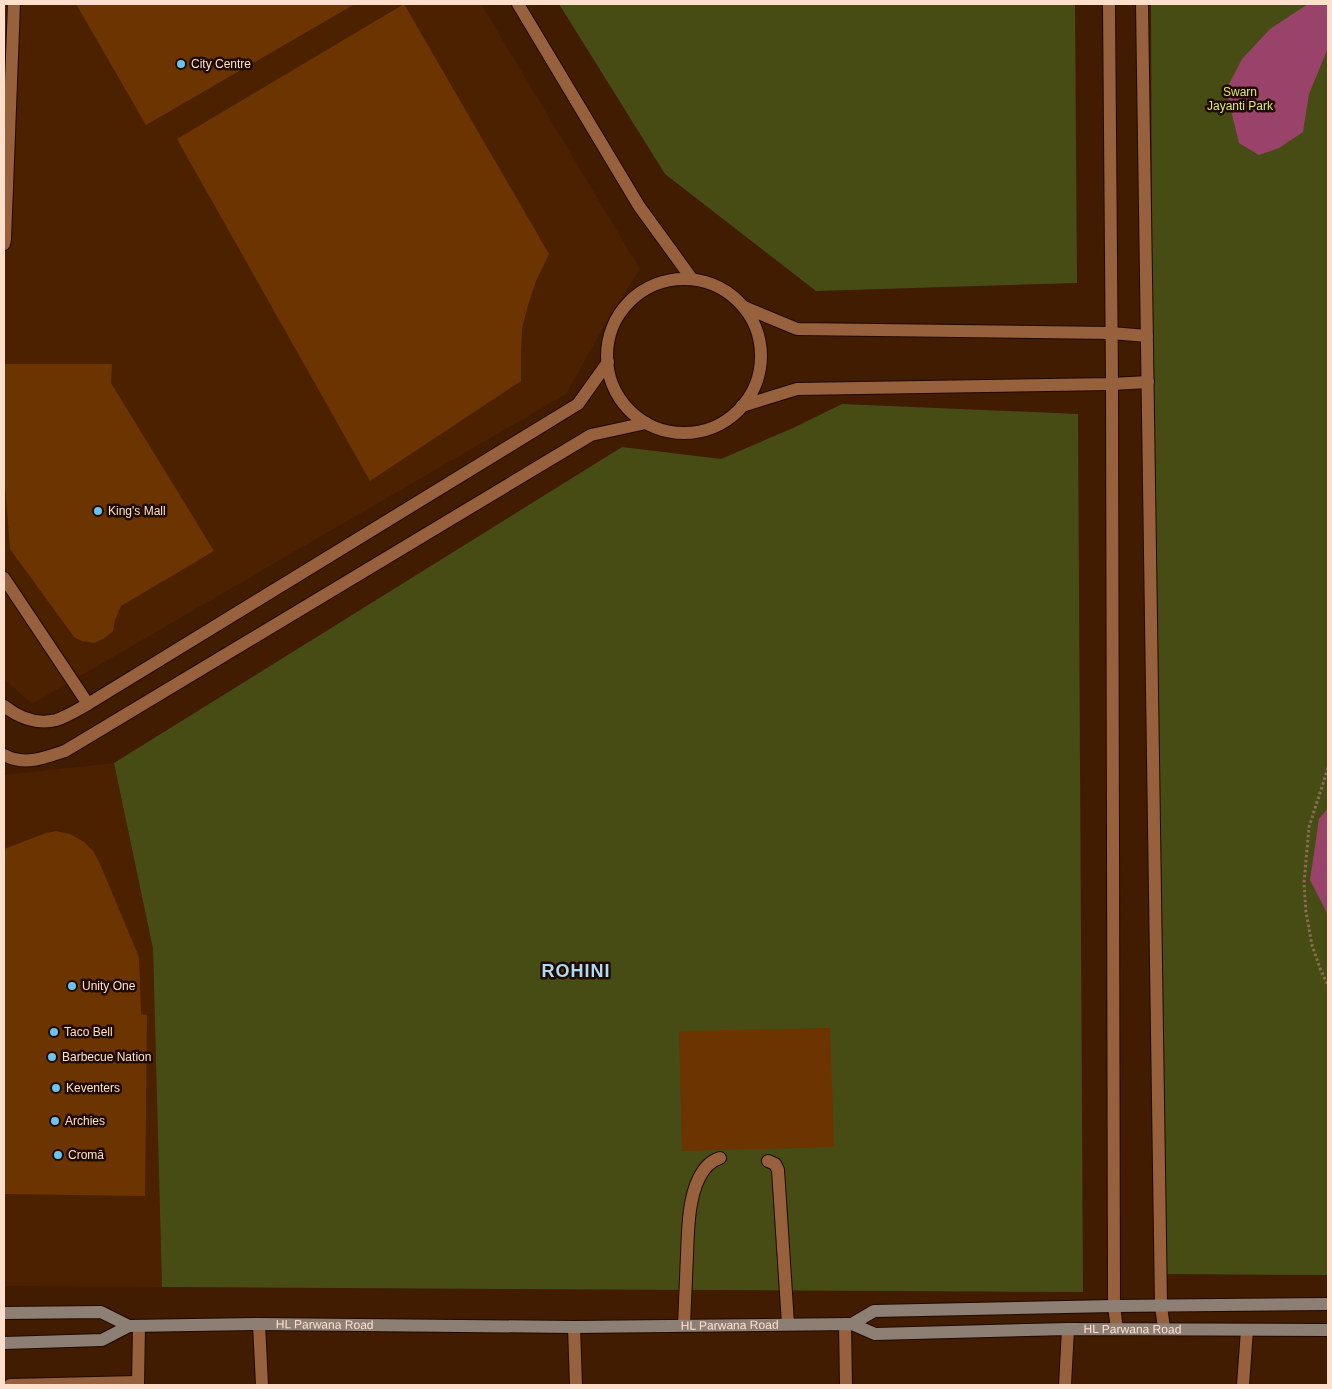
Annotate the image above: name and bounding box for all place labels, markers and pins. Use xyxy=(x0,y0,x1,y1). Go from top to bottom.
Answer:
place label: City Centre xyxy=(191,57,251,71)
marker: City Centre xyxy=(175,58,187,70)
place label: King's Mall xyxy=(108,504,166,518)
marker: King's Mall xyxy=(92,505,104,517)
place label: Unity One xyxy=(82,979,136,993)
marker: Unity One xyxy=(66,980,78,992)
place label: Taco Bell xyxy=(64,1025,113,1039)
marker: Taco Bell xyxy=(48,1026,60,1038)
place label: Barbecue Nation xyxy=(62,1050,151,1064)
marker: Barbecue Nation xyxy=(46,1051,58,1063)
place label: Keventers xyxy=(66,1081,120,1095)
marker: Keventers xyxy=(50,1082,62,1094)
place label: Archies xyxy=(65,1114,105,1128)
marker: Archies xyxy=(49,1115,61,1127)
place label: Cromā xyxy=(68,1148,104,1162)
marker: Cromā xyxy=(52,1149,64,1161)

